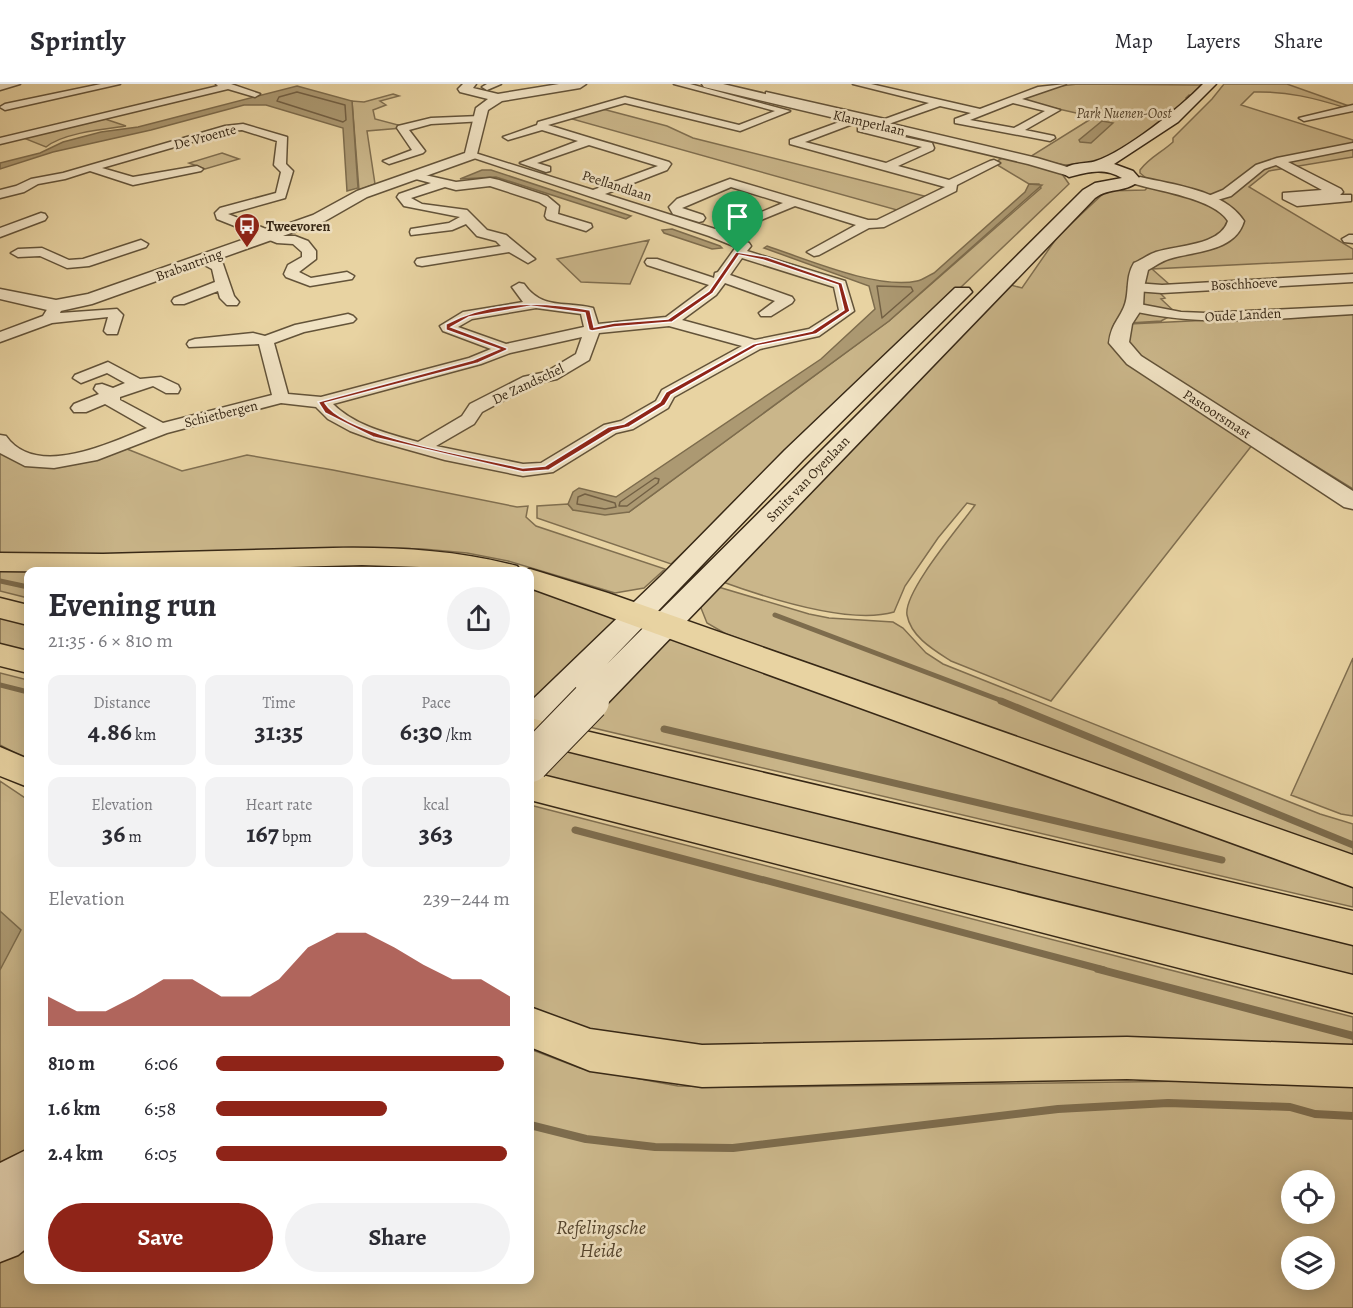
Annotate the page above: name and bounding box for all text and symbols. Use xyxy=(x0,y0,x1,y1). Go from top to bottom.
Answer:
text: Sprintly xyxy=(30,22,125,60)
text: Map xyxy=(1114,27,1153,55)
text: Layers xyxy=(1186,27,1241,55)
text: Share xyxy=(1274,27,1323,55)
park label: Park Nuenen-Oost xyxy=(1077,104,1172,123)
street label: Klamperlaan xyxy=(831,105,907,141)
street label: De Vroente xyxy=(172,120,238,154)
street label: Peellandlaan xyxy=(580,166,655,206)
pin xyxy=(712,191,763,253)
icon: arrive xyxy=(721,200,754,233)
bus stop icon: Tweevoren xyxy=(232,211,262,249)
place label: Tweevoren xyxy=(266,217,330,236)
street label: Brabantring xyxy=(153,244,225,286)
street label: Boschhoeve xyxy=(1210,273,1278,295)
street label: Oude Landen xyxy=(1204,303,1282,326)
street label: De Zandschel xyxy=(489,359,568,409)
street label: Pastoorsmast xyxy=(1179,385,1255,443)
street label: Schietbergen xyxy=(182,396,260,432)
street label: Smits van Oyenlaan xyxy=(762,432,854,526)
text: Evening run xyxy=(48,582,217,627)
button: share xyxy=(447,587,510,650)
text: 21:35 · 6 × 810 m xyxy=(48,627,173,654)
text: Distance xyxy=(93,692,151,714)
text: Time xyxy=(262,692,296,714)
text: Pace xyxy=(421,692,451,714)
text: 4.86 xyxy=(88,714,132,749)
text: 31:35 xyxy=(255,714,303,749)
text: 6:30 xyxy=(400,714,442,749)
text: km xyxy=(132,724,156,746)
text: /km xyxy=(442,724,472,746)
text: Elevation xyxy=(91,794,153,816)
text: Heart rate xyxy=(246,794,312,816)
text: kcal xyxy=(423,794,449,816)
text: 36 xyxy=(102,816,125,851)
text: 167 xyxy=(246,816,279,851)
text: 363 xyxy=(419,816,453,851)
text: m xyxy=(125,826,142,848)
text: bpm xyxy=(279,826,312,848)
text: Elevation xyxy=(48,885,125,912)
text: 239–244 m xyxy=(423,885,510,912)
text: 810 m xyxy=(48,1050,95,1077)
text: 6:06 xyxy=(144,1050,178,1077)
text: 1.6 km xyxy=(48,1095,101,1122)
text: 6:58 xyxy=(144,1095,176,1122)
text: 2.4 km xyxy=(48,1140,103,1167)
text: 6:05 xyxy=(144,1140,177,1167)
map controls xyxy=(1281,1170,1335,1290)
button: locate xyxy=(1281,1170,1335,1224)
button: Save xyxy=(48,1203,273,1272)
button: Share xyxy=(285,1203,510,1272)
park label: Refelingsche Heide xyxy=(556,1214,646,1264)
button: layers xyxy=(1281,1236,1335,1290)

